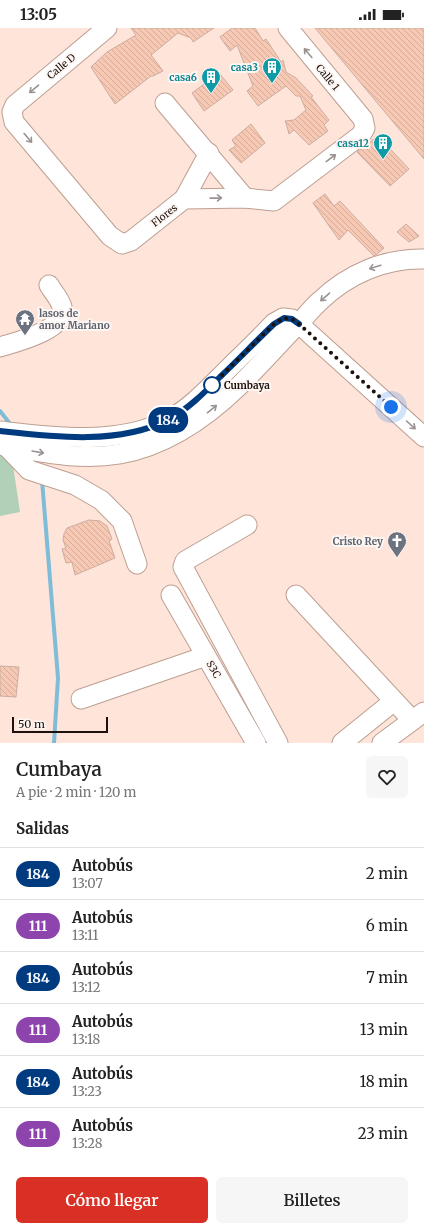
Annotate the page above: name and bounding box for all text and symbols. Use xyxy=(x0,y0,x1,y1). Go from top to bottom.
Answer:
text: 13:05 xyxy=(20,5,57,24)
one-way arrow xyxy=(304,48,313,59)
street label: Calle D xyxy=(44,50,79,82)
building icon: casa3 xyxy=(261,56,283,84)
place label: casa3 xyxy=(231,61,258,74)
street label: Calle 1 xyxy=(313,62,343,93)
building icon: casa6 xyxy=(200,66,222,94)
place label: casa6 xyxy=(169,71,197,84)
one-way arrow xyxy=(29,84,39,93)
one-way arrow xyxy=(23,132,32,143)
building icon: casa12 xyxy=(372,132,394,160)
place label: casa12 xyxy=(337,137,369,150)
one-way arrow xyxy=(326,154,337,162)
one-way arrow xyxy=(209,195,222,202)
street label: Flores xyxy=(149,201,180,230)
one-way arrow xyxy=(369,264,382,271)
one-way arrow xyxy=(320,292,330,301)
place label: lasos de amor Mariano xyxy=(39,307,110,332)
temple icon: lasos de amor Mariano xyxy=(14,308,36,336)
marker: Cumbaya xyxy=(203,376,221,394)
place label: Cumbaya xyxy=(224,379,270,392)
your location xyxy=(381,397,401,417)
one-way arrow xyxy=(207,404,217,413)
line badge: 184 xyxy=(145,407,191,433)
text: 184 xyxy=(156,411,180,429)
one-way arrow xyxy=(406,420,416,430)
one-way arrow xyxy=(31,448,44,456)
church icon: Cristo Rey xyxy=(386,530,408,558)
place label: Cristo Rey xyxy=(333,535,383,548)
street label: S3C xyxy=(203,658,224,681)
scale bar xyxy=(12,715,108,734)
text: 50 m xyxy=(18,717,45,731)
button: heart xyxy=(366,756,408,798)
text: Cumbaya xyxy=(16,757,102,781)
text: A pie · 2 min · 120 m xyxy=(16,784,136,801)
text: Salidas xyxy=(16,819,69,838)
text: Autobús xyxy=(72,856,133,875)
text: 2 min xyxy=(366,864,408,883)
text: 184 xyxy=(26,865,50,883)
text: 13:07 xyxy=(72,875,103,892)
text: Autobús xyxy=(72,908,133,927)
text: 6 min xyxy=(366,916,408,935)
text: 111 xyxy=(29,917,47,935)
text: 13:11 xyxy=(72,927,98,944)
text: Autobús xyxy=(72,960,133,979)
text: 7 min xyxy=(366,968,408,987)
text: 184 xyxy=(26,969,50,987)
text: 13:12 xyxy=(72,979,100,996)
text: Autobús xyxy=(72,1012,133,1031)
text: 13 min xyxy=(360,1020,408,1039)
text: 111 xyxy=(29,1021,47,1039)
text: 13:18 xyxy=(72,1031,100,1048)
text: Autobús xyxy=(72,1064,133,1083)
text: 18 min xyxy=(360,1072,408,1091)
text: 184 xyxy=(26,1073,50,1091)
text: 13:23 xyxy=(72,1083,102,1100)
text: Autobús xyxy=(72,1116,133,1135)
text: 23 min xyxy=(358,1124,408,1143)
text: 111 xyxy=(29,1125,47,1143)
text: 13:28 xyxy=(72,1135,103,1152)
button: Cómo llegar xyxy=(16,1177,208,1223)
button: Billetes xyxy=(216,1177,408,1223)

